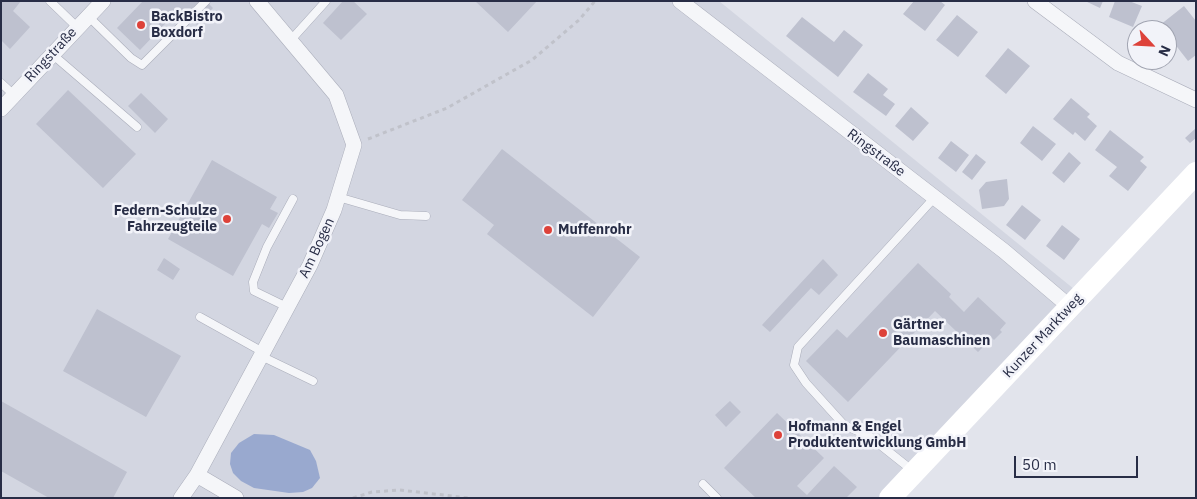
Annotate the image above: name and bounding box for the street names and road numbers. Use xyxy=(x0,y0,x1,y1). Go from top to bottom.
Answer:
street label: Ringstraße xyxy=(21,24,81,86)
street label: Ringstraße xyxy=(844,126,908,180)
street label: Am Bogen xyxy=(296,215,338,281)
street label: Kunzer Marktweg xyxy=(1000,290,1086,382)

